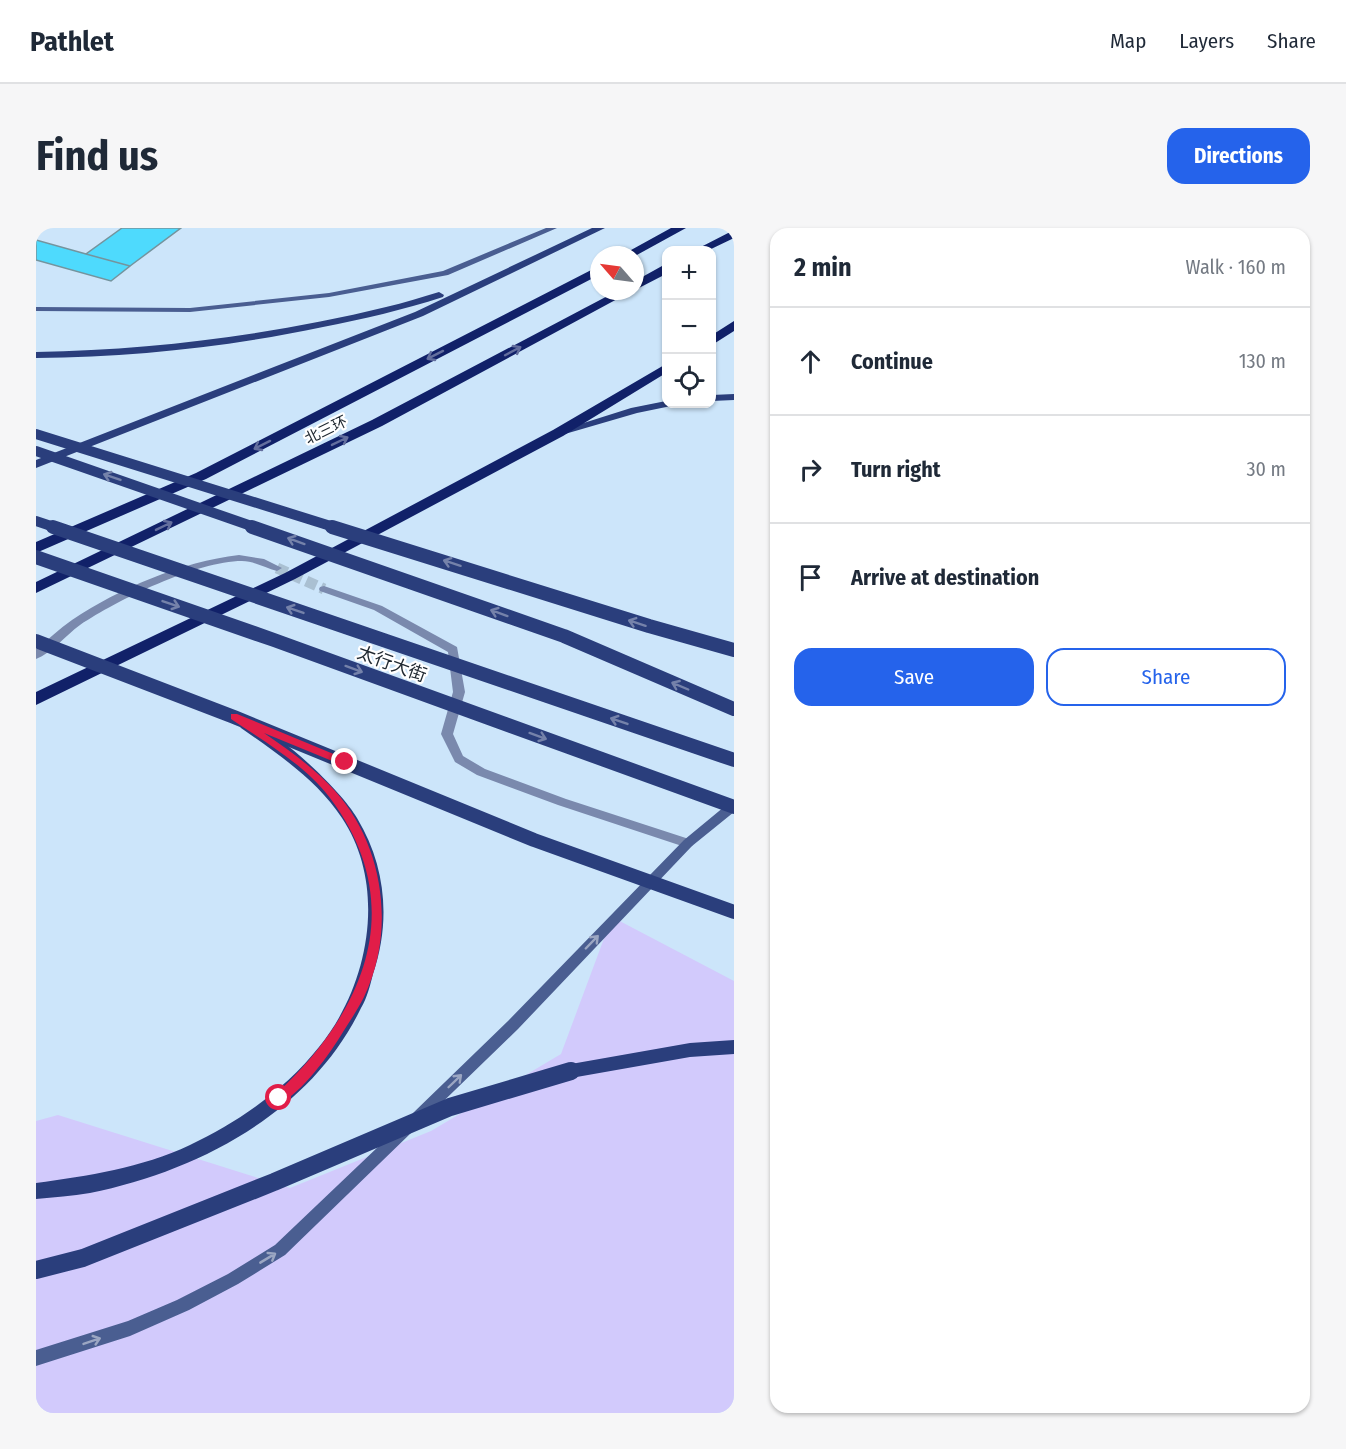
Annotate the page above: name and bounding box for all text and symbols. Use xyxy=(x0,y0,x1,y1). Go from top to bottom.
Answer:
text: Pathlet xyxy=(30,25,114,58)
text: Map xyxy=(1110,28,1146,54)
text: Layers xyxy=(1179,28,1234,54)
text: Share xyxy=(1267,28,1316,54)
button: Directions xyxy=(1167,128,1310,184)
text: Find us xyxy=(36,131,158,181)
north arrow xyxy=(590,246,644,300)
map controls xyxy=(662,246,716,408)
button: + xyxy=(662,246,716,300)
text: 2 min xyxy=(794,252,852,283)
text: Walk · 160 m xyxy=(1186,255,1286,279)
button: − xyxy=(662,300,716,354)
one-way arrow xyxy=(504,345,521,357)
icon: ahead xyxy=(794,345,827,378)
text: Continue xyxy=(851,348,933,375)
text: 130 m xyxy=(1239,349,1286,373)
one-way arrow xyxy=(427,350,445,361)
button: locate xyxy=(662,354,716,408)
street label: 北三环 xyxy=(302,412,350,448)
one-way arrow xyxy=(331,435,349,447)
one-way arrow xyxy=(254,439,271,451)
icon: right xyxy=(794,453,827,486)
text: Turn right xyxy=(851,456,940,483)
text: 30 m xyxy=(1246,457,1286,481)
one-way arrow xyxy=(103,471,121,482)
one-way arrow xyxy=(155,519,173,531)
one-way arrow xyxy=(287,534,306,545)
one-way arrow xyxy=(443,557,462,568)
icon: arrive xyxy=(794,561,827,594)
text: Arrive at destination xyxy=(851,564,1039,591)
one-way arrow xyxy=(161,599,180,610)
one-way arrow xyxy=(287,603,305,614)
one-way arrow xyxy=(491,607,509,618)
one-way arrow xyxy=(629,616,647,627)
street label: 太行大街 xyxy=(354,641,430,687)
button: Save xyxy=(794,648,1034,706)
button: Share xyxy=(1046,648,1286,706)
one-way arrow xyxy=(345,664,363,675)
one-way arrow xyxy=(672,680,690,691)
one-way arrow xyxy=(610,714,629,725)
one-way arrow xyxy=(528,731,547,742)
route end xyxy=(331,748,357,774)
one-way arrow xyxy=(585,935,599,950)
one-way arrow xyxy=(448,1074,463,1088)
route start xyxy=(265,1084,291,1110)
one-way arrow xyxy=(259,1252,276,1264)
one-way arrow xyxy=(82,1335,101,1346)

